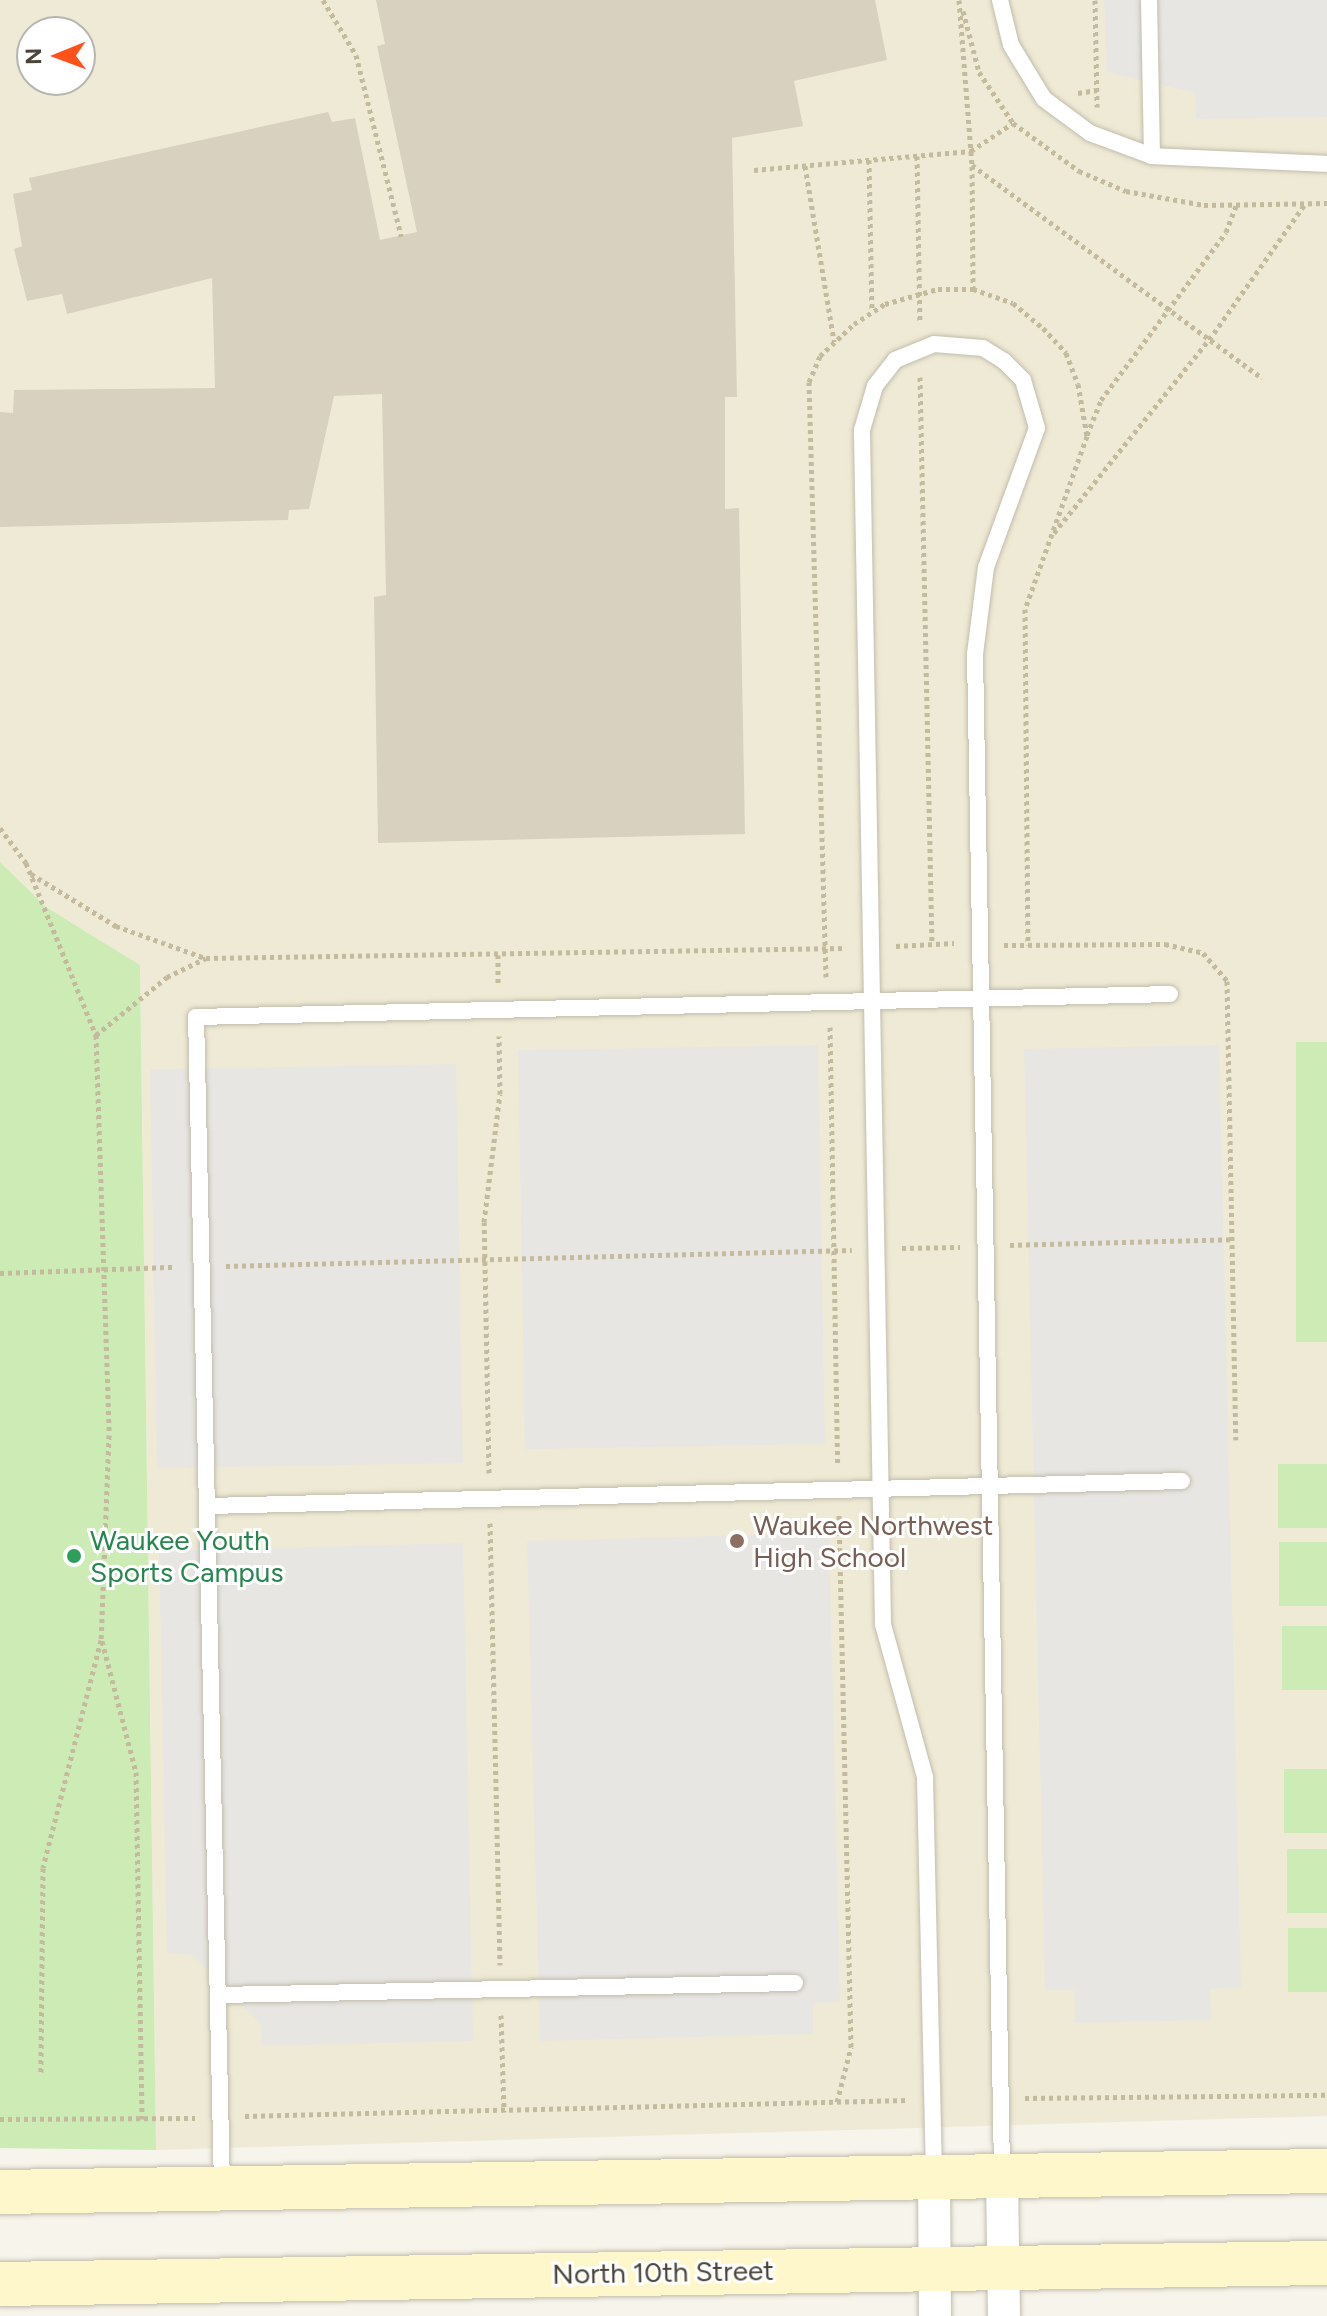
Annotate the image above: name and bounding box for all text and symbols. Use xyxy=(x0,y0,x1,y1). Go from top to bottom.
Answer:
north arrow xyxy=(16,16,96,96)
text: N xyxy=(20,48,47,65)
place label: Waukee Northwest High School xyxy=(753,1508,993,1574)
place label: Waukee Youth Sports Campus xyxy=(90,1523,284,1589)
marker: Waukee Northwest High School xyxy=(728,1532,746,1550)
marker: Waukee Youth Sports Campus xyxy=(65,1547,83,1565)
street label: North 10th Street xyxy=(552,2253,774,2291)

